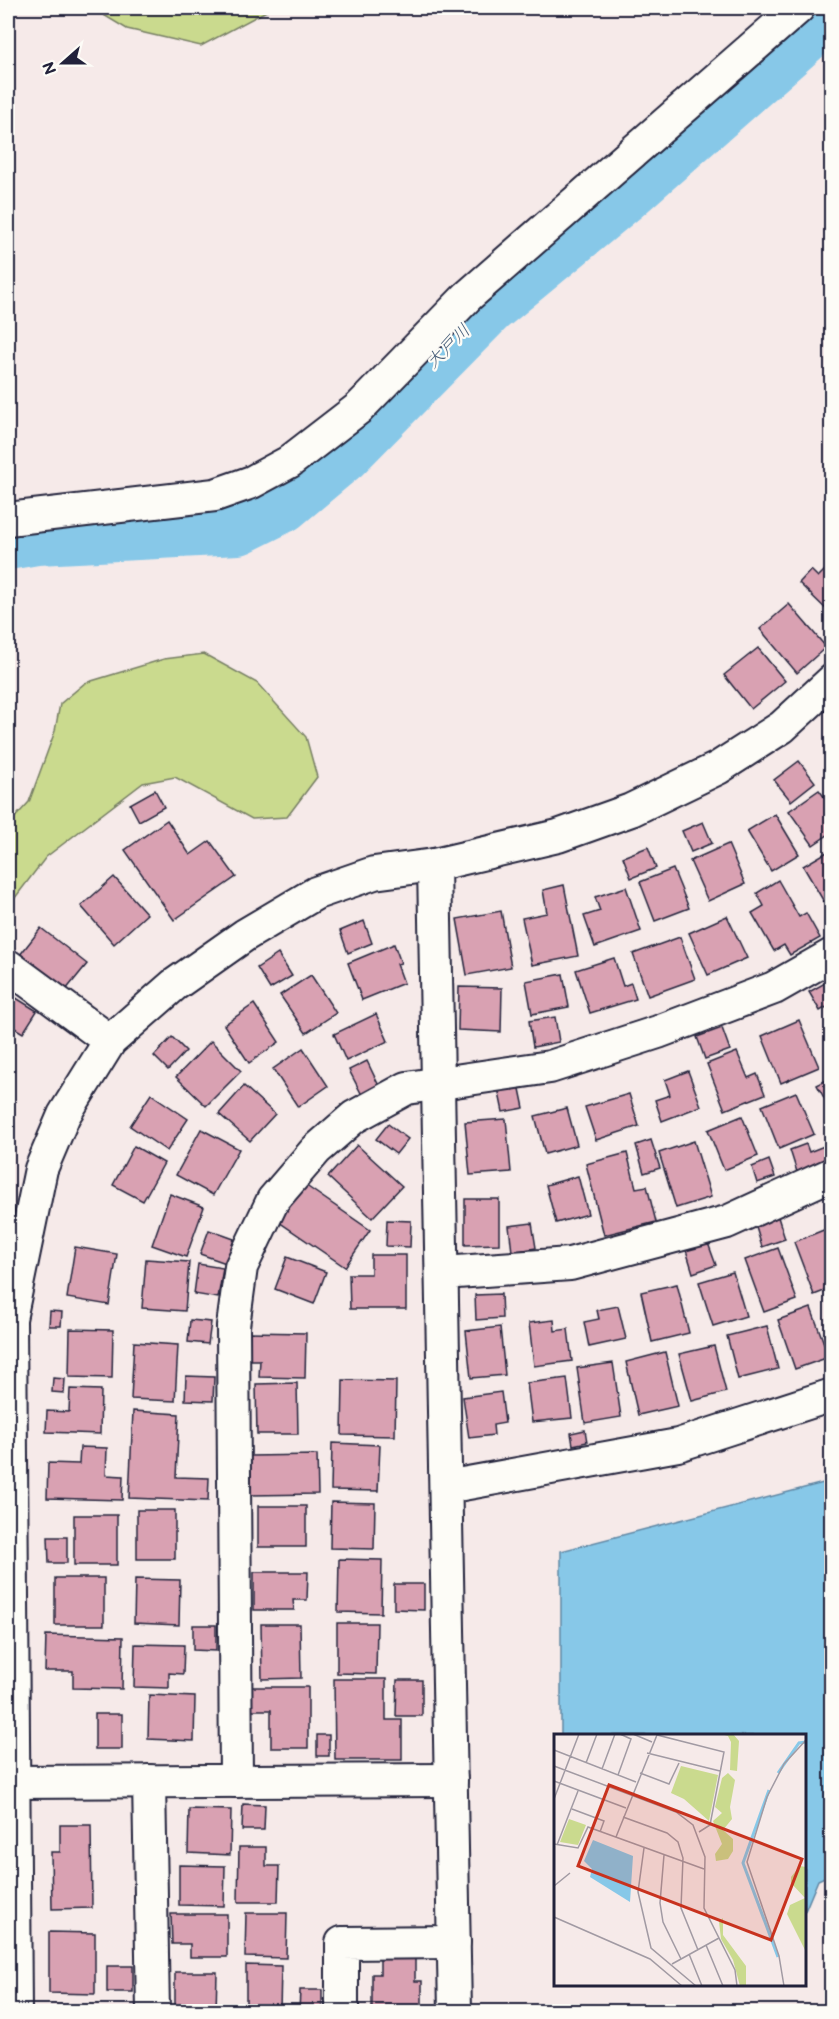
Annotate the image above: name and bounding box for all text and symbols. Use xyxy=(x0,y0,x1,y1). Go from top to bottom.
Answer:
north arrow xyxy=(33,33,93,93)
text: N xyxy=(39,59,61,77)
water label: 大戸川 xyxy=(422,320,475,373)
inset map xyxy=(554,1734,806,1986)

